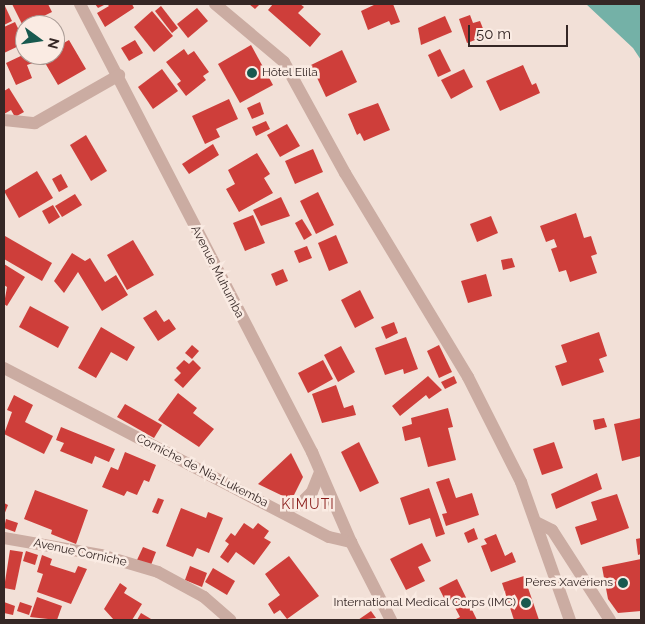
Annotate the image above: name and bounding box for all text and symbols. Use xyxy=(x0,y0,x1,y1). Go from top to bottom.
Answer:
north arrow xyxy=(15,15,65,65)
scale bar xyxy=(470,15,570,47)
text: 50 m xyxy=(476,25,511,43)
text: N xyxy=(45,36,63,51)
place label: Hôtel Elila xyxy=(262,66,318,80)
marker: Hôtel Elila xyxy=(246,67,258,79)
street label: Avenue Muhumba xyxy=(187,223,247,321)
street label: Corniche de Nia-Lukemba xyxy=(134,431,270,511)
district label: KIMUTI xyxy=(281,496,335,512)
street label: Avenue Corniche xyxy=(32,536,128,570)
place label: Pères Xavériens xyxy=(525,576,613,590)
marker: Pères Xavériens xyxy=(617,577,629,589)
place label: International Medical Corps (IMC) xyxy=(333,596,516,610)
marker: International Medical Corps (IMC) xyxy=(520,597,532,609)

